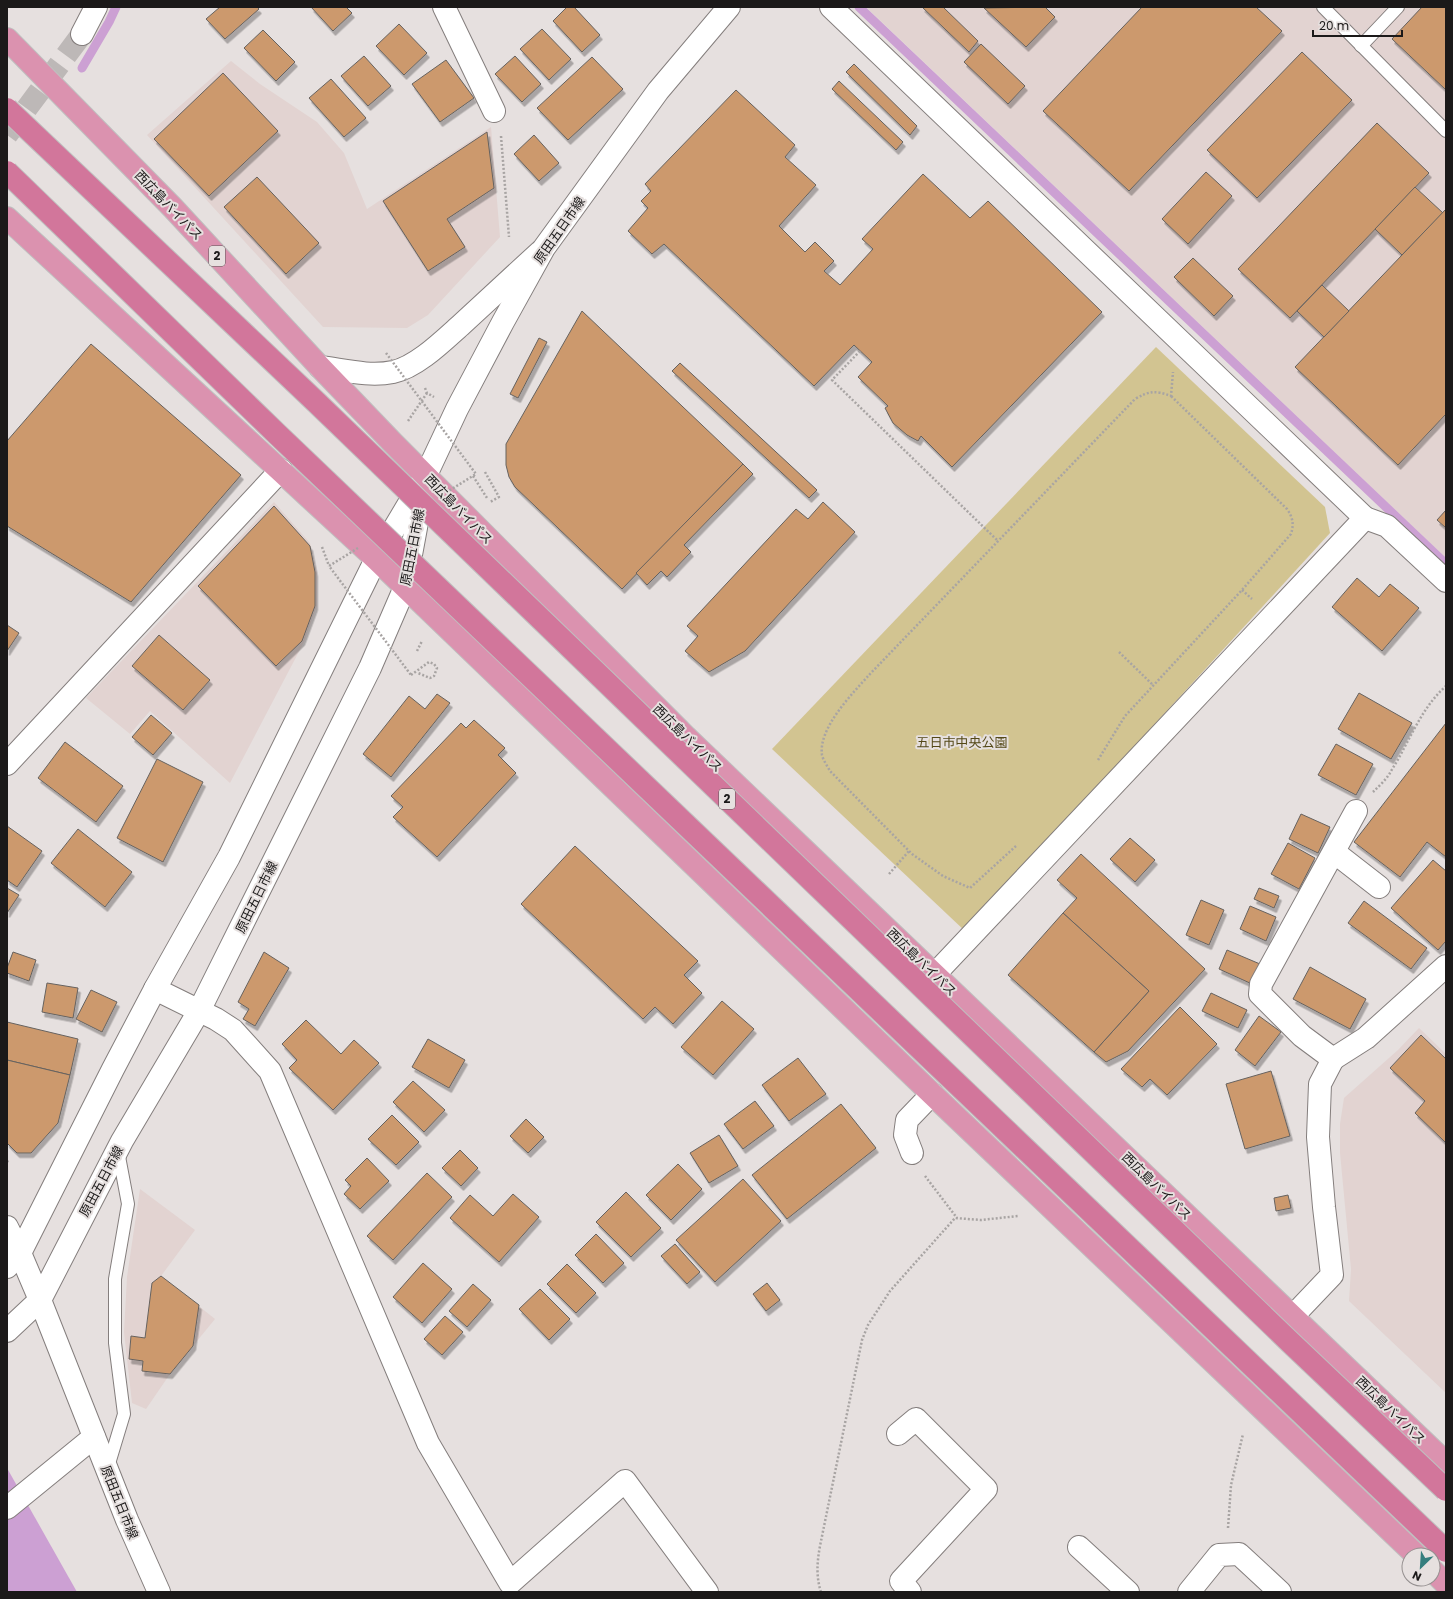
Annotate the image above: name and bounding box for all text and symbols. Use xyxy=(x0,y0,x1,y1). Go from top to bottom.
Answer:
scale bar xyxy=(1313,12,1402,38)
text: 20 m xyxy=(1319,17,1349,34)
street label: 西広島バイパス xyxy=(130,166,207,245)
street label: 原田五日市線 xyxy=(529,193,590,268)
road number: 2 xyxy=(209,246,225,266)
street label: 西広島バイパス xyxy=(420,470,497,549)
street label: 原田五日市線 xyxy=(396,507,429,587)
street label: 西広島バイパス xyxy=(648,700,727,777)
park label: 五日市中央公園 xyxy=(916,733,1008,752)
road number: 2 xyxy=(719,789,735,809)
street label: 原田五日市線 xyxy=(231,858,282,936)
street label: 西広島バイパス xyxy=(882,924,961,1001)
street label: 原田五日市線 xyxy=(75,1142,128,1220)
street label: 西広島バイパス xyxy=(1117,1148,1196,1225)
street label: 西広島バイパス xyxy=(1351,1372,1430,1449)
street label: 原田五日市線 xyxy=(96,1462,143,1542)
north arrow xyxy=(1401,1547,1441,1587)
text: N xyxy=(1410,1567,1424,1585)

